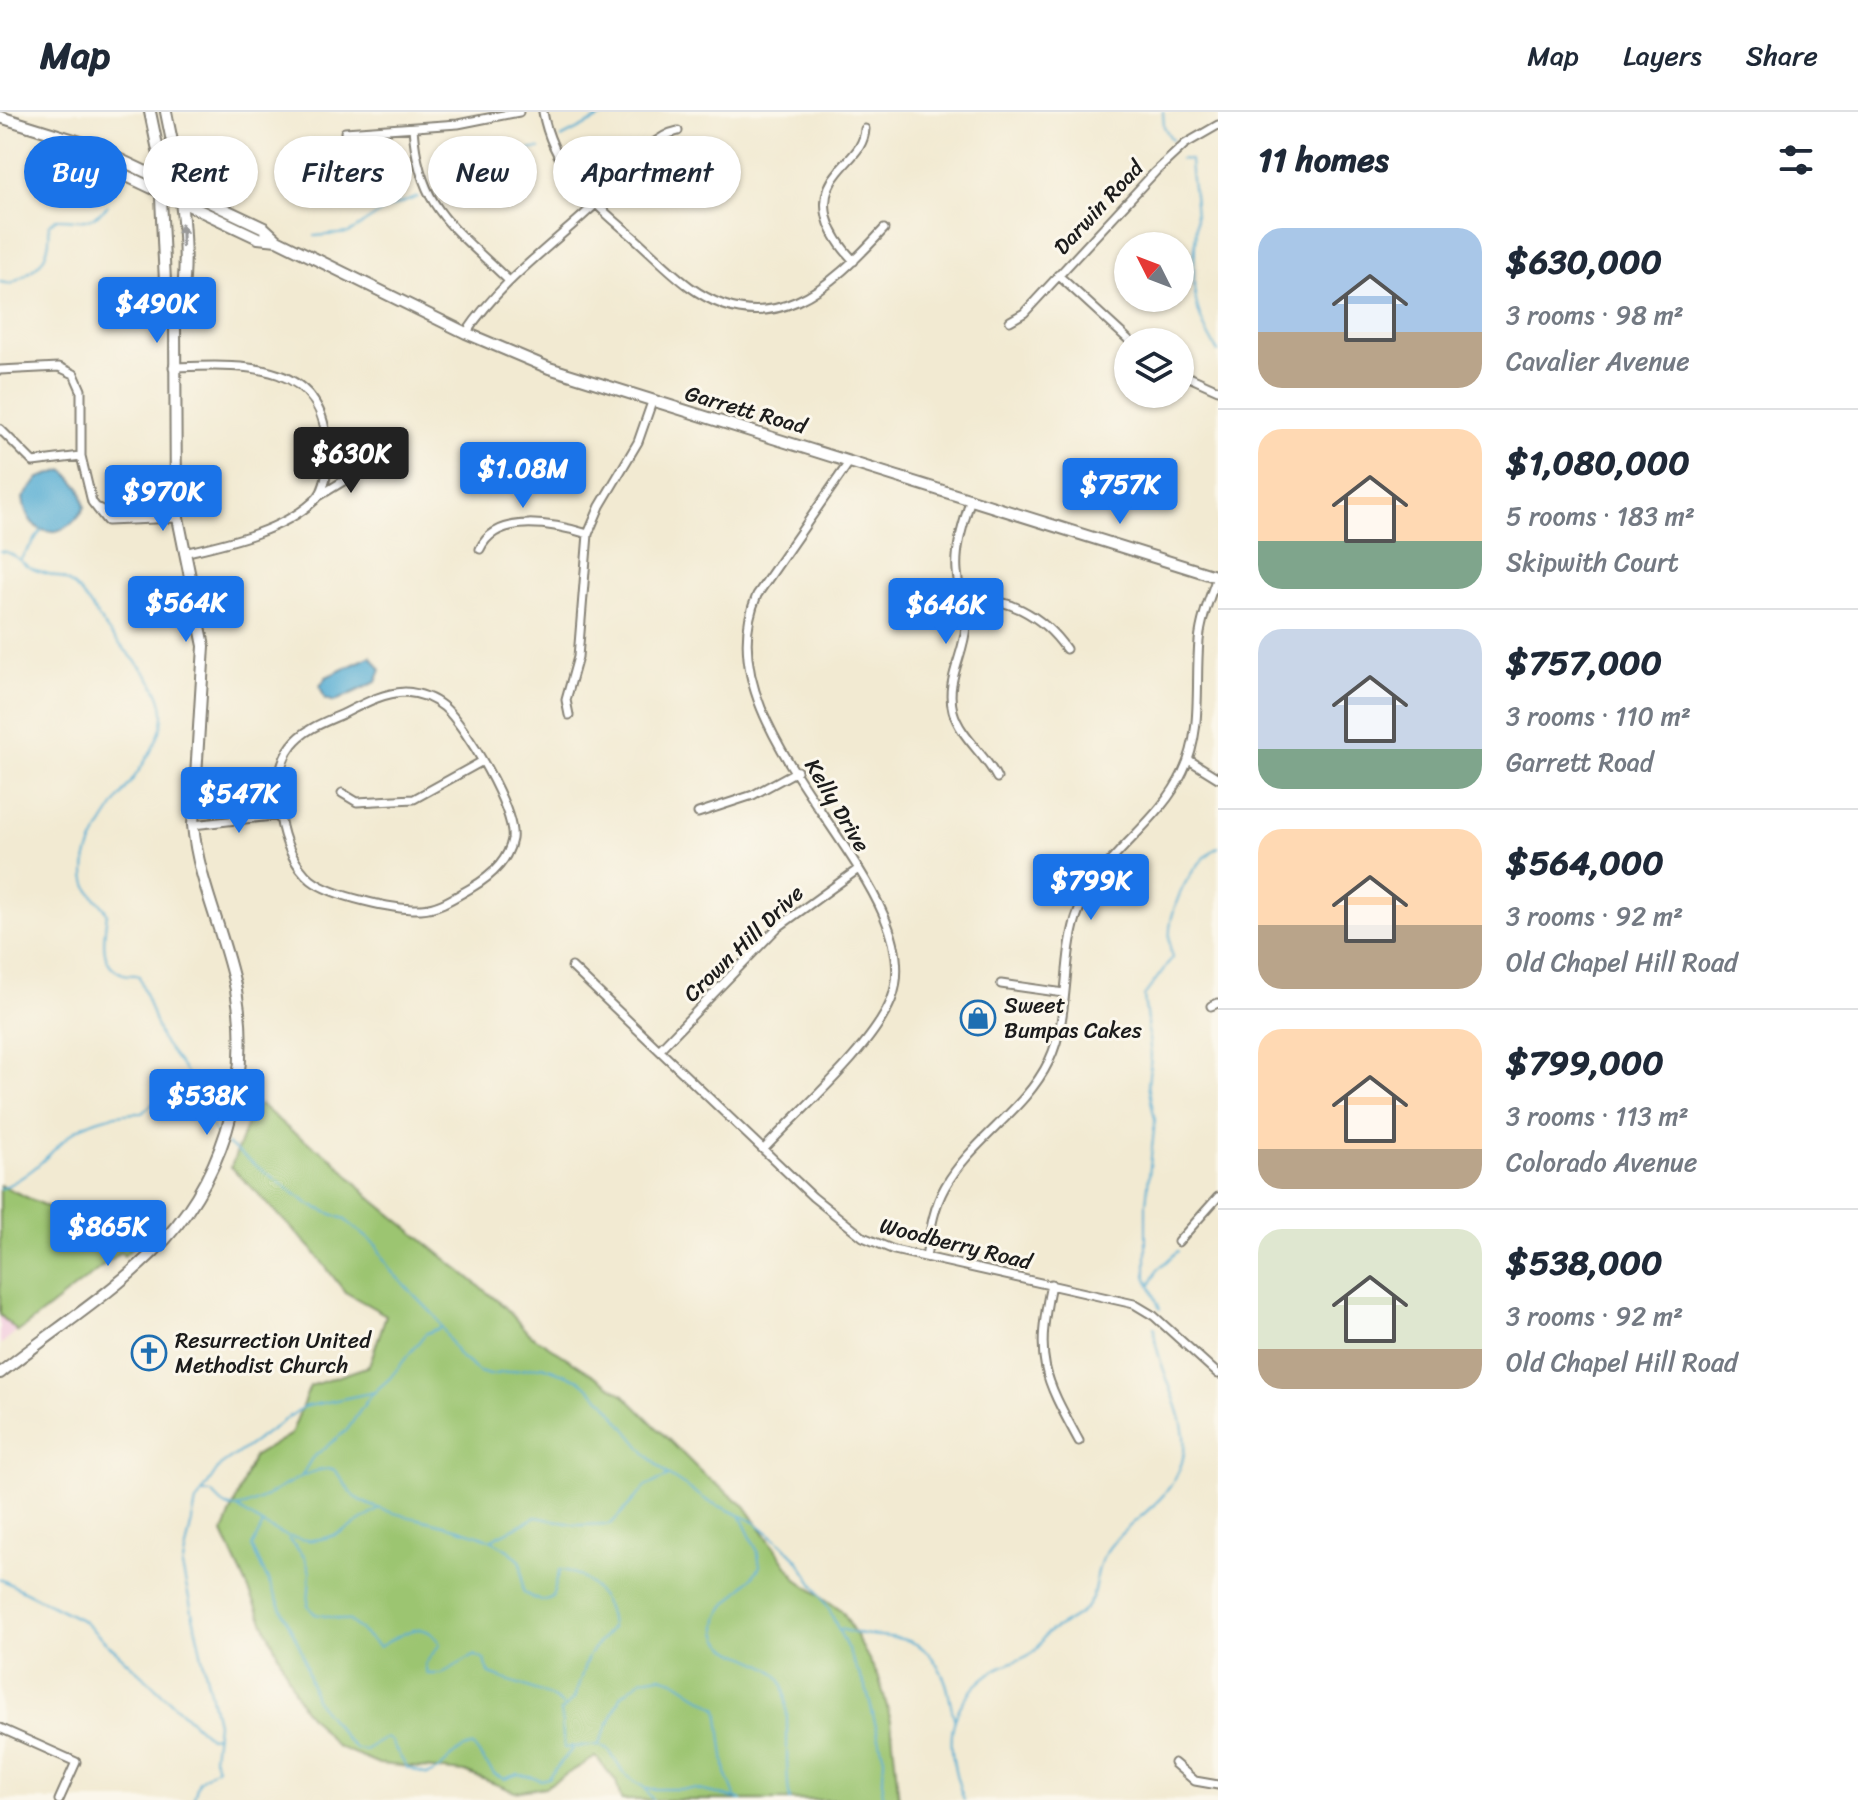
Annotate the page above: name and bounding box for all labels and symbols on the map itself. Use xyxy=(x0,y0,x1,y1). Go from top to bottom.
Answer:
street label: Darwin Road xyxy=(1044,149,1154,264)
one-way arrow xyxy=(176,222,189,247)
north arrow xyxy=(1114,232,1194,312)
pin: $490K xyxy=(101,277,213,345)
street label: Garrett Road xyxy=(680,374,813,446)
pin: $630K xyxy=(295,427,407,495)
pin: $1.08M xyxy=(458,442,588,510)
pin: $757K xyxy=(1064,458,1176,526)
pin: $970K xyxy=(107,465,219,533)
pin: $564K xyxy=(130,576,242,644)
pin: $646K xyxy=(890,578,1002,646)
street label: Kelly Drive xyxy=(794,751,881,860)
pin: $547K xyxy=(183,767,295,835)
pin: $799K xyxy=(1035,854,1147,922)
street label: Crown Hill Drive xyxy=(674,875,813,1012)
place label: Sweet Bumpas Cakes xyxy=(1004,986,1143,1050)
shop icon: Sweet Bumpas Cakes xyxy=(959,999,997,1037)
pin: $538K xyxy=(151,1069,263,1137)
pin: $865K xyxy=(52,1200,164,1268)
street label: Woodberry Road xyxy=(876,1206,1037,1282)
place label: Resurrection United Methodist Church xyxy=(175,1321,372,1385)
church icon: Resurrection United Methodist Church xyxy=(130,1334,168,1372)

